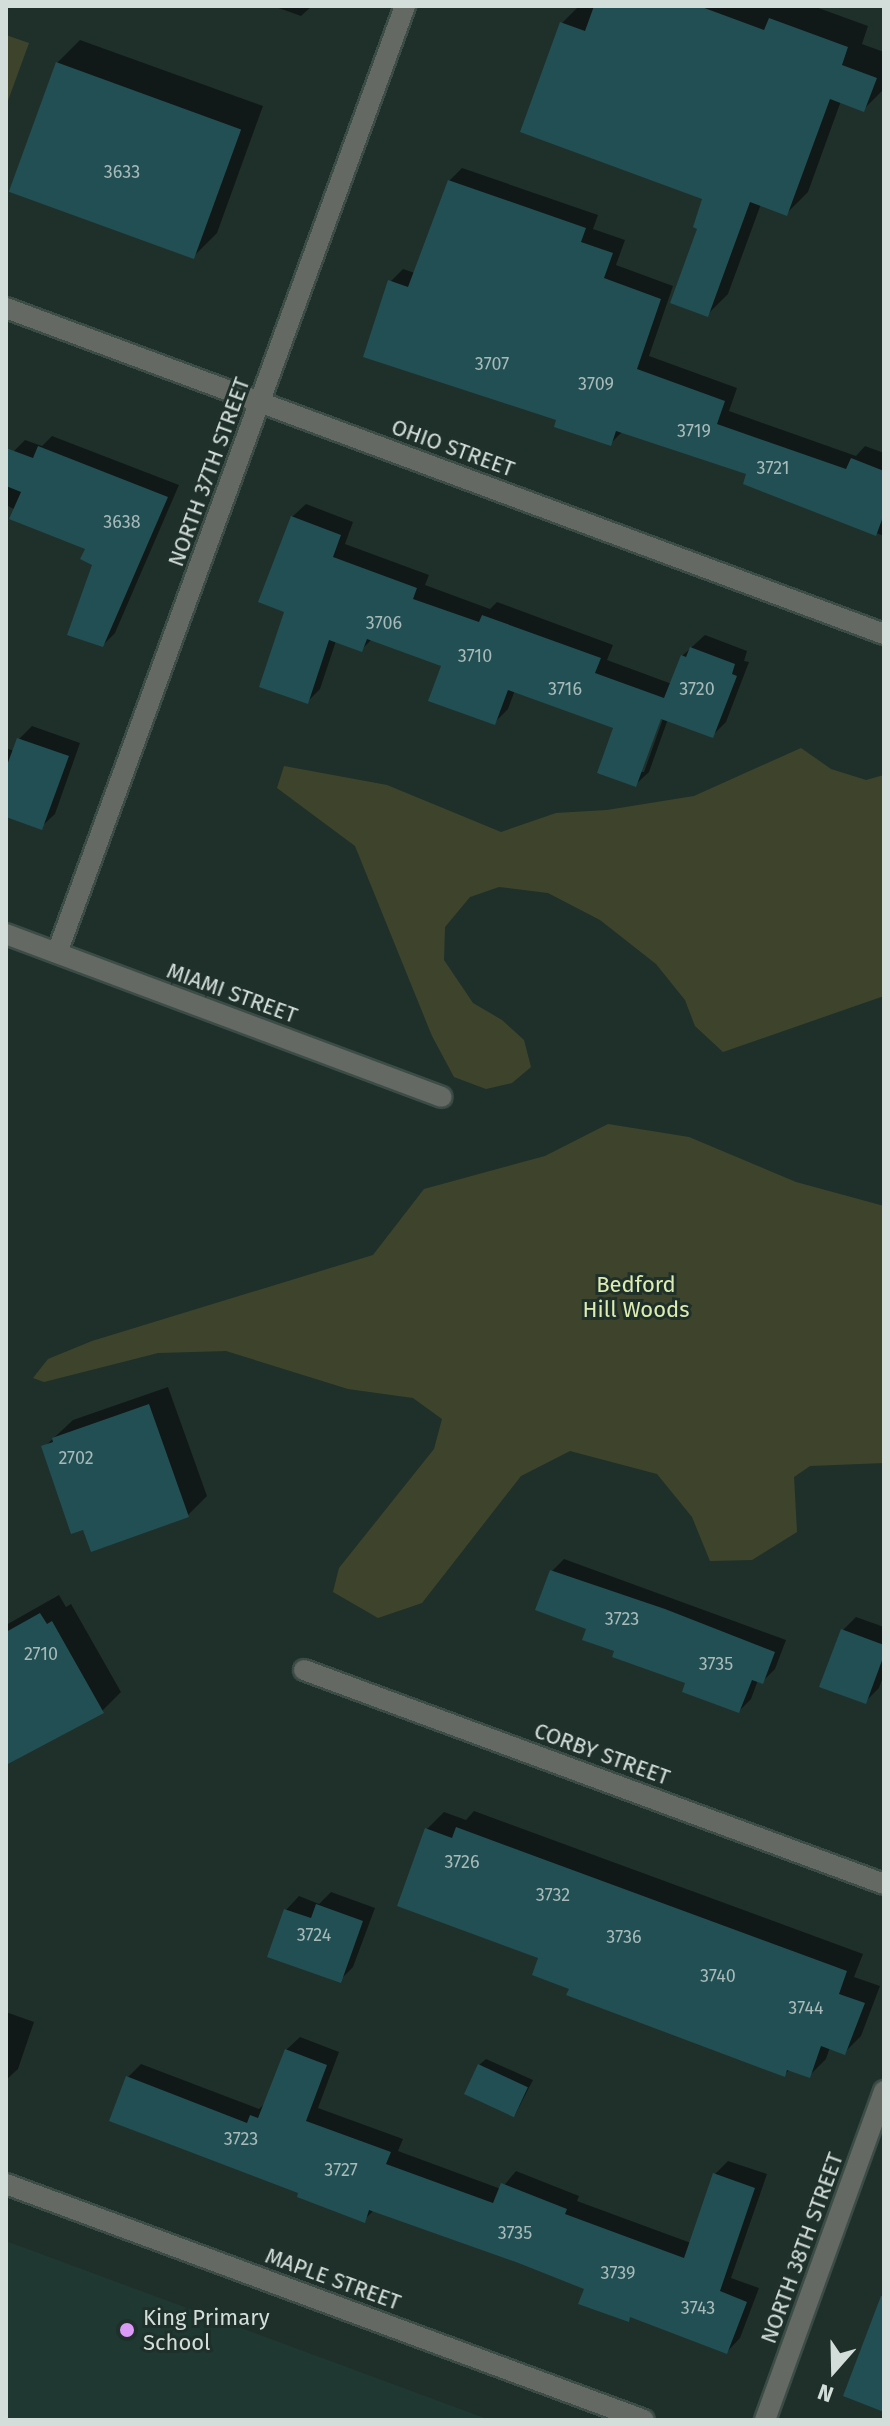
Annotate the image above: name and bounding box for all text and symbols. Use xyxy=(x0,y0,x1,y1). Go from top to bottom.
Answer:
house number: 3633 xyxy=(104,161,140,183)
house number: 3707 xyxy=(475,353,509,375)
house number: 3709 xyxy=(578,373,614,395)
street label: NORTH 37TH STREET xyxy=(163,374,255,570)
street label: OHIO STREET xyxy=(388,414,518,482)
house number: 3719 xyxy=(677,420,711,442)
house number: 3721 xyxy=(757,457,789,479)
house number: 3638 xyxy=(103,511,141,533)
house number: 3706 xyxy=(366,612,402,634)
house number: 3710 xyxy=(458,645,492,667)
house number: 3716 xyxy=(548,678,582,700)
house number: 3720 xyxy=(679,678,715,700)
street label: MIAMI STREET xyxy=(163,957,301,1029)
park label: Bedford Hill Woods xyxy=(583,1271,689,1322)
house number: 2702 xyxy=(58,1447,94,1469)
house number: 3723 xyxy=(605,1608,639,1630)
house number: 2710 xyxy=(24,1643,58,1665)
house number: 3735 xyxy=(699,1653,733,1675)
street label: CORBY STREET xyxy=(531,1717,673,1791)
house number: 3726 xyxy=(444,1851,480,1873)
house number: 3732 xyxy=(536,1884,570,1906)
house number: 3724 xyxy=(297,1924,331,1946)
house number: 3736 xyxy=(606,1926,642,1948)
house number: 3740 xyxy=(700,1965,736,1987)
house number: 3744 xyxy=(788,1997,824,2019)
house number: 3723 xyxy=(224,2128,258,2150)
street label: NORTH 38TH STREET xyxy=(755,2149,849,2347)
house number: 3727 xyxy=(324,2159,358,2181)
house number: 3735 xyxy=(498,2222,532,2244)
street label: MAPLE STREET xyxy=(262,2242,404,2316)
house number: 3739 xyxy=(601,2262,635,2284)
house number: 3743 xyxy=(681,2297,715,2319)
place label: King Primary School xyxy=(143,2304,269,2356)
marker: King Primary School xyxy=(118,2321,136,2339)
north arrow xyxy=(794,2330,874,2410)
text: N xyxy=(814,2378,837,2408)

